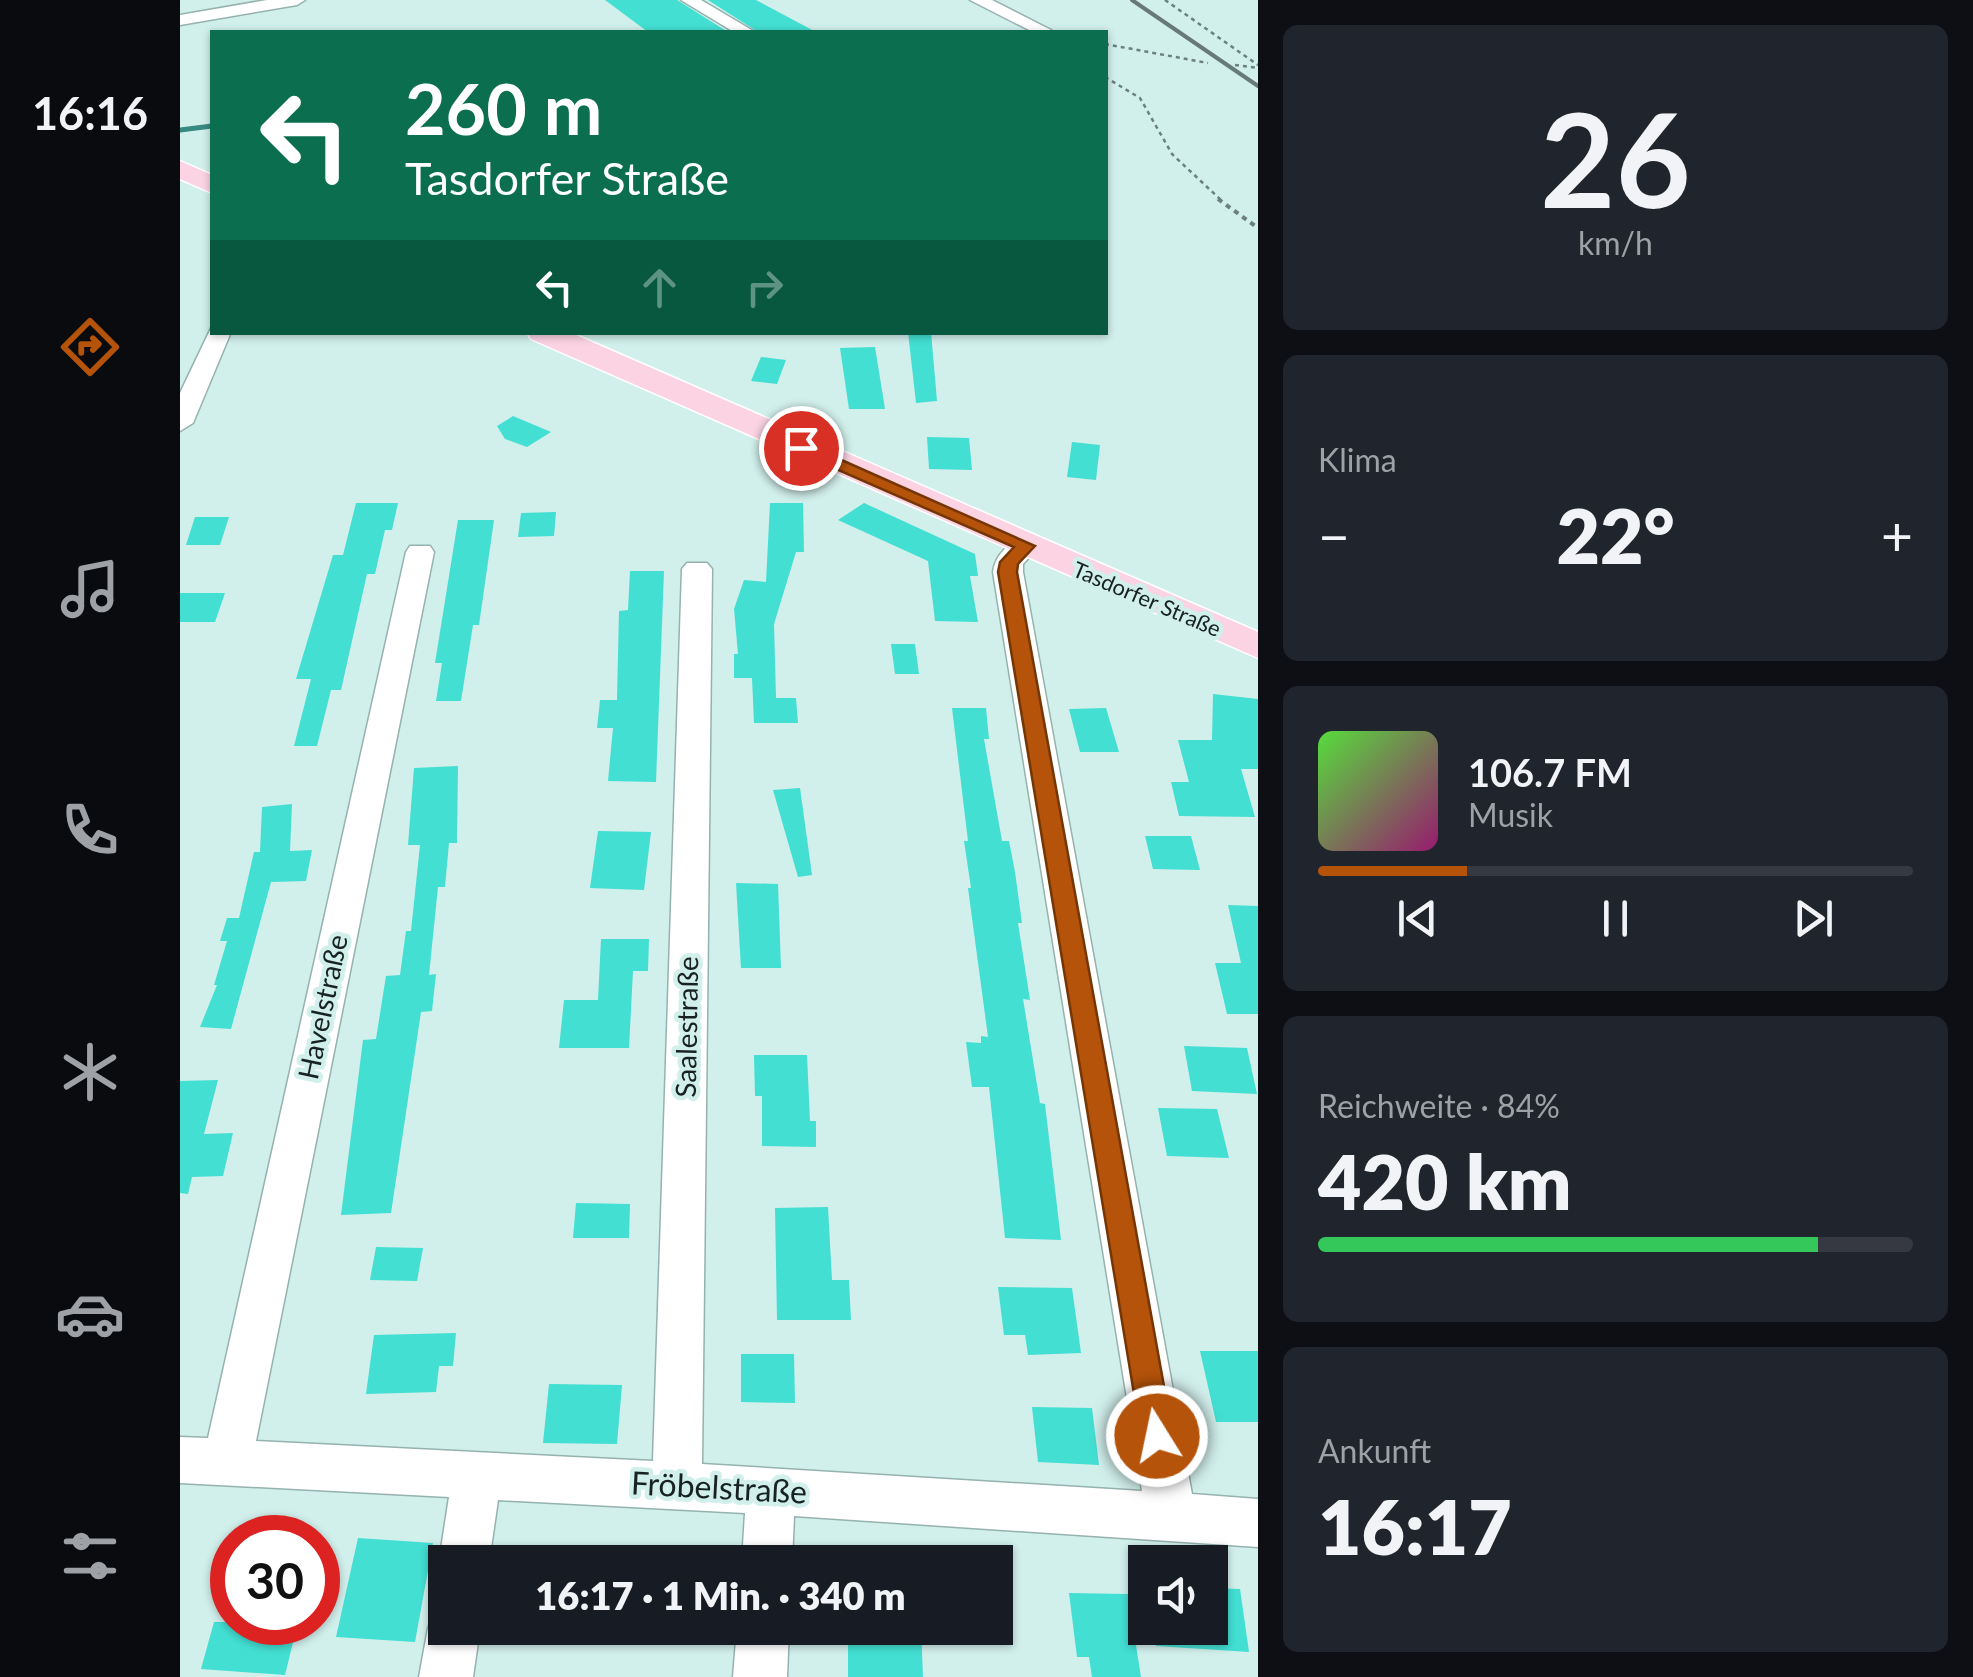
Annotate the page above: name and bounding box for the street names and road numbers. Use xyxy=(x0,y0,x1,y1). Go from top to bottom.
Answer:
street label: Tasdorfer Straße xyxy=(1069,555,1225,642)
street label: Havelstraße xyxy=(290,931,354,1082)
street label: Saalestraße xyxy=(668,956,704,1098)
street label: Fröbelstraße xyxy=(630,1462,808,1511)

